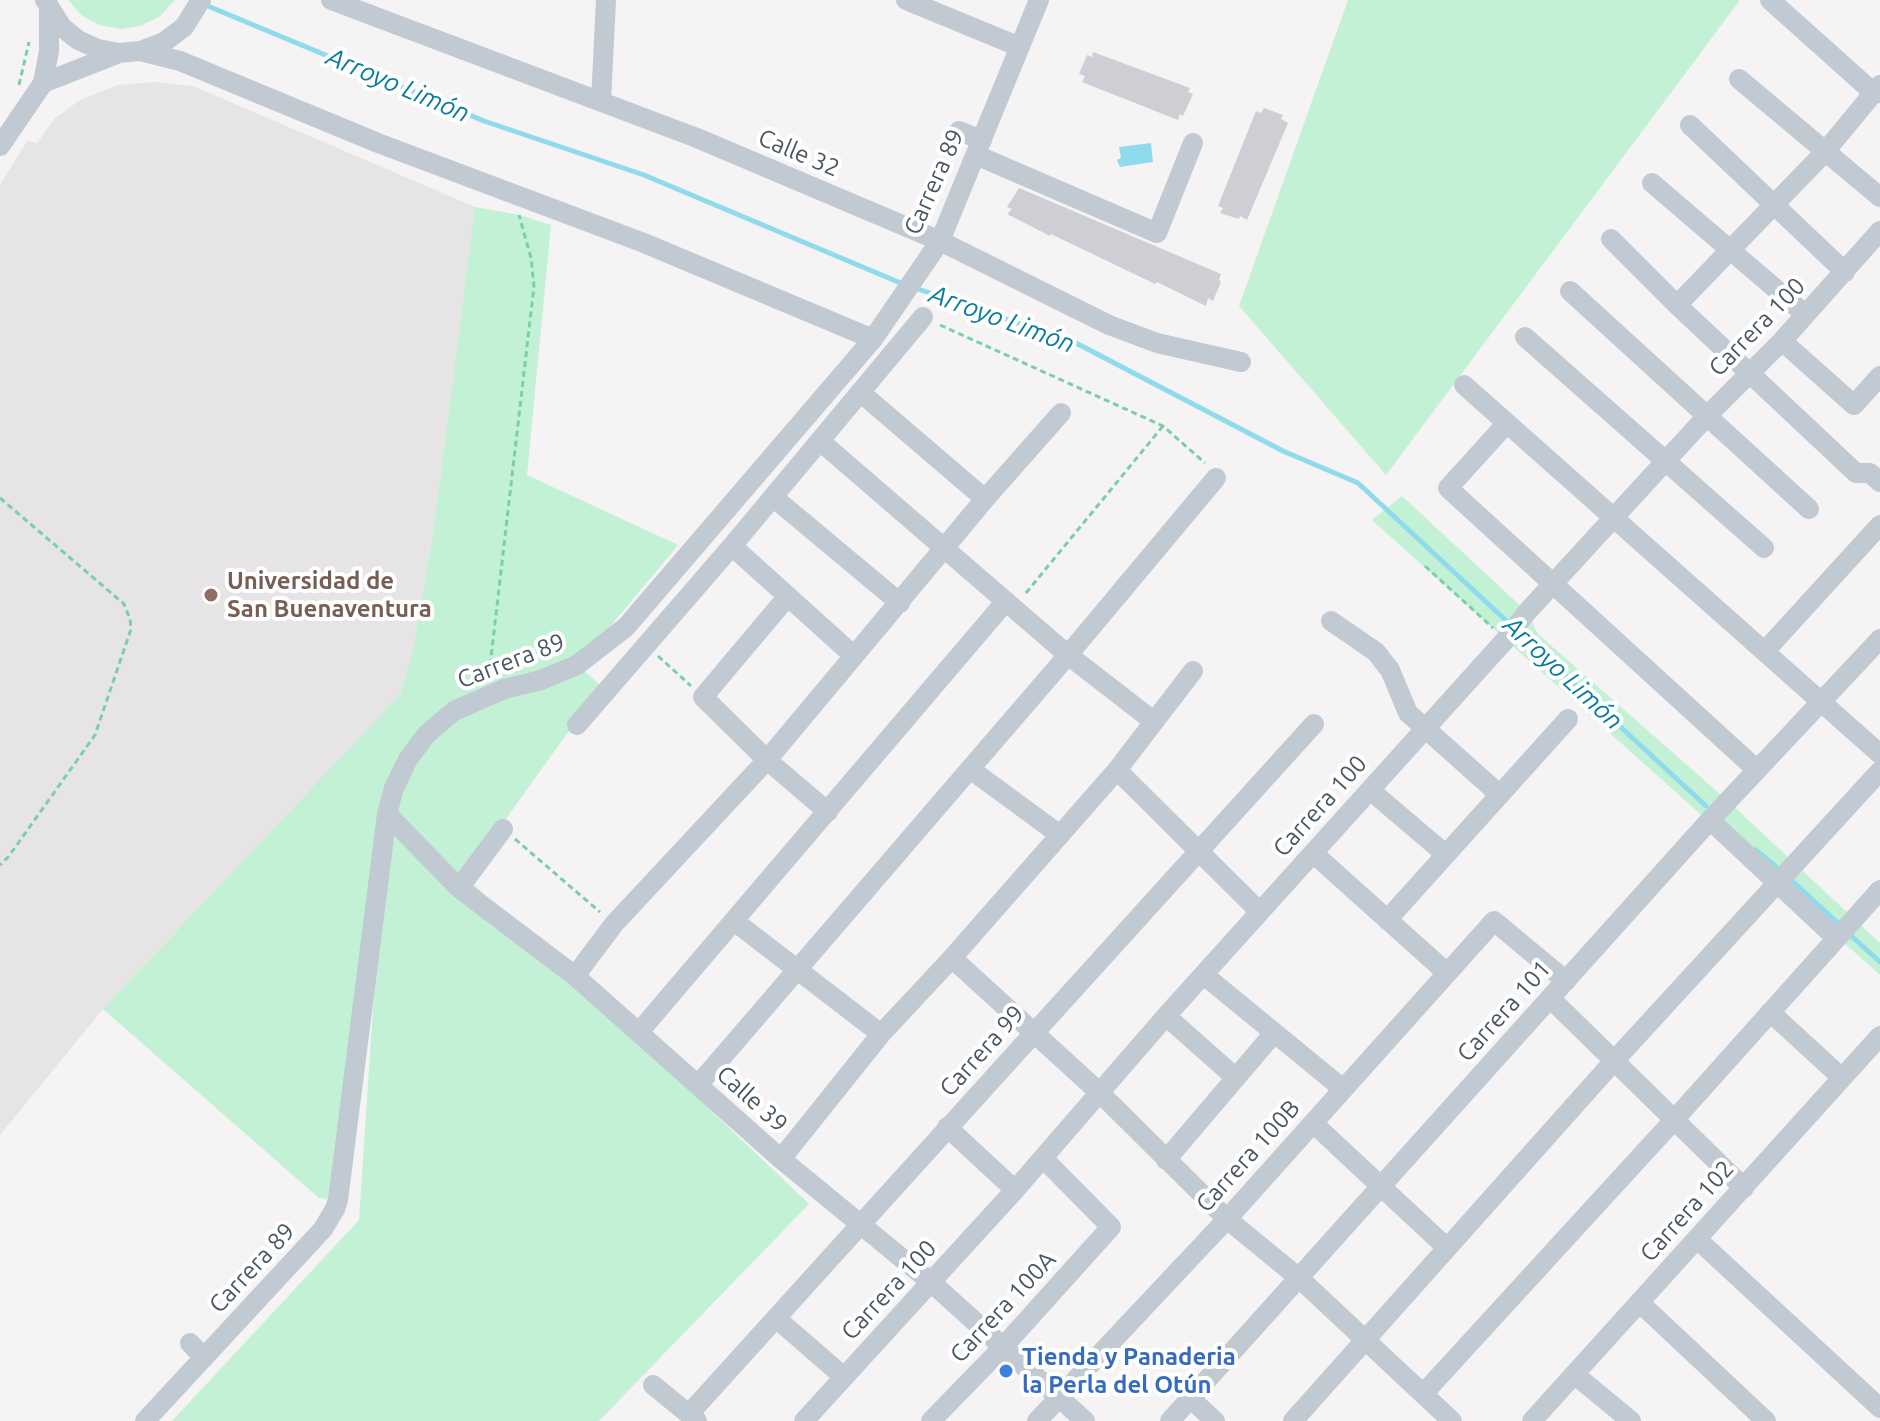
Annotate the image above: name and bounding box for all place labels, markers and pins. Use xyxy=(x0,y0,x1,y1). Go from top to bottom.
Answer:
place label: Universidad de San Buenaventura xyxy=(227,567,432,623)
marker: Universidad de San Buenaventura xyxy=(202,586,220,604)
place label: Tienda y Panaderia la Perla del Otún xyxy=(1022,1343,1236,1399)
marker: Tienda y Panaderia la Perla del Otún xyxy=(997,1362,1015,1380)

